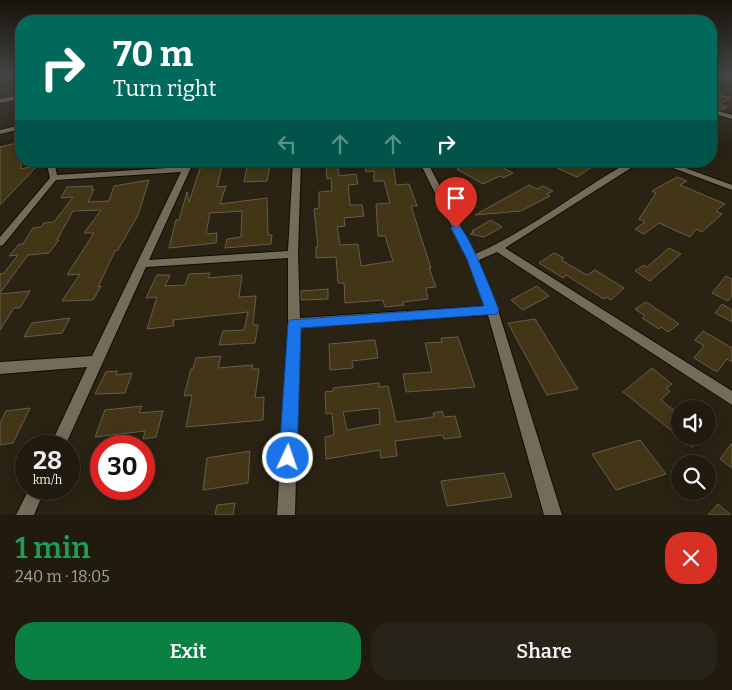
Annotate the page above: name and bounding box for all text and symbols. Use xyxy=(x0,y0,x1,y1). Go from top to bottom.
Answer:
text: 70 m xyxy=(113,33,193,75)
icon: right xyxy=(30,35,95,100)
text: Turn right xyxy=(113,75,216,102)
icon: left xyxy=(273,130,301,158)
icon: ahead xyxy=(326,130,354,158)
icon: ahead xyxy=(379,130,407,158)
icon: right xyxy=(432,130,460,158)
pin xyxy=(435,177,477,228)
icon: arrive xyxy=(442,184,470,212)
map controls xyxy=(671,400,716,500)
button: sound xyxy=(671,400,716,445)
position arrow xyxy=(261,431,313,483)
speed limit sign: 30 xyxy=(90,435,155,500)
text: 28 xyxy=(33,446,62,476)
button: search xyxy=(671,455,716,500)
text: km/h xyxy=(33,473,62,487)
text: 1 min xyxy=(15,530,90,566)
button: close xyxy=(665,532,717,584)
text: 240 m · 18:05 xyxy=(15,567,110,586)
button: Exit xyxy=(15,622,361,680)
button: Share xyxy=(371,622,717,680)

